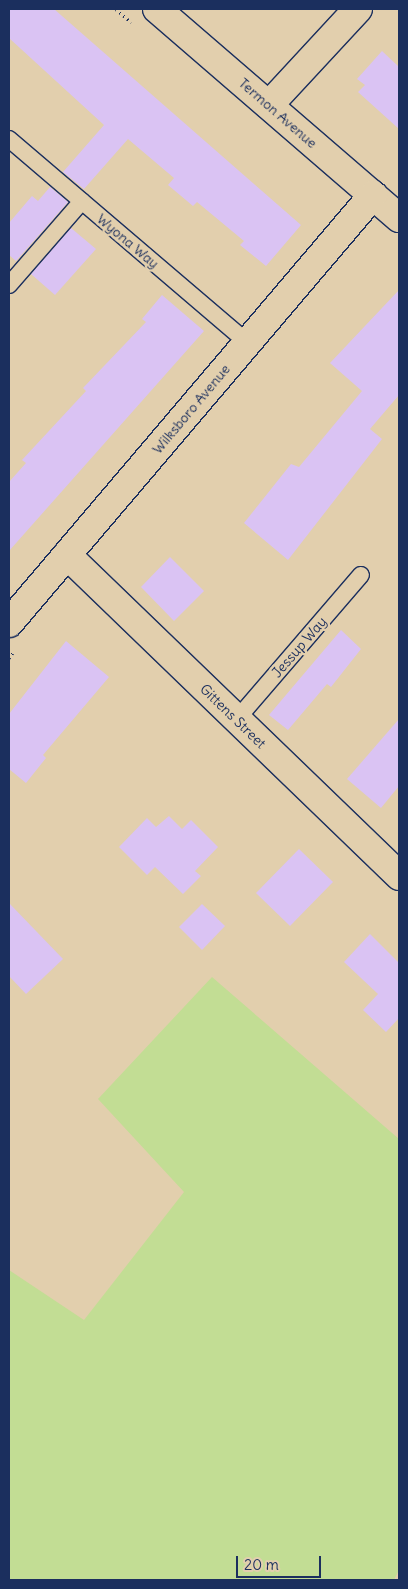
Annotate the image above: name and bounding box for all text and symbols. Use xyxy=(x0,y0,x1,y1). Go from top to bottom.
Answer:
street label: Termon Avenue xyxy=(235,74,321,152)
street label: Wyona Way xyxy=(94,210,162,272)
street label: Wilksboro Avenue xyxy=(149,361,233,457)
street label: Jessup Way xyxy=(268,613,330,681)
street label: Gittens Street xyxy=(197,680,269,752)
scale bar xyxy=(238,1546,323,1578)
text: 20 m xyxy=(244,1555,279,1574)

